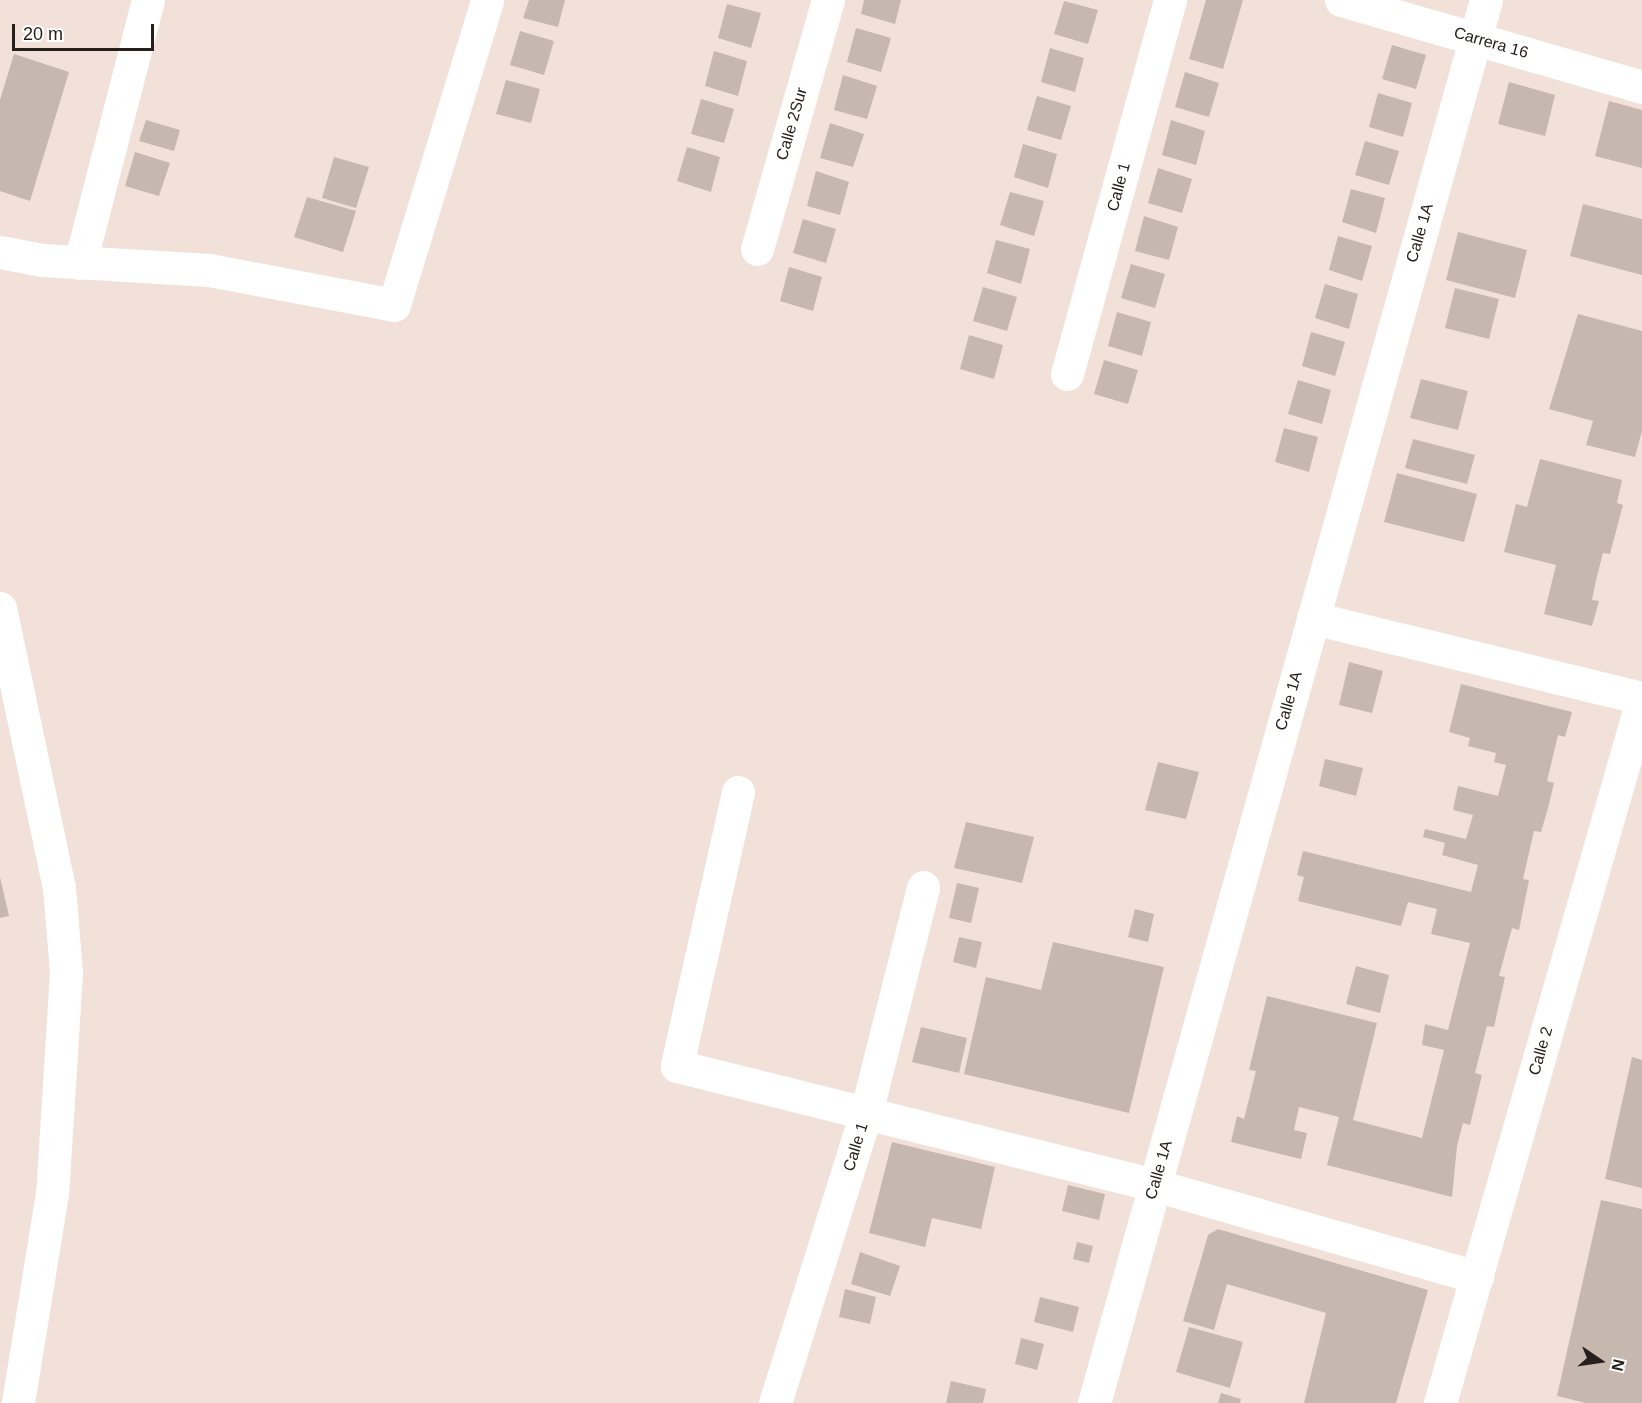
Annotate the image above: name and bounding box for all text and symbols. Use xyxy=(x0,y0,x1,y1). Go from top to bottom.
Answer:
scale bar xyxy=(15,12,158,50)
street label: Carrera 16 xyxy=(1452,23,1530,63)
text: 20 m xyxy=(23,24,63,44)
street label: Calle 2Sur xyxy=(772,85,812,163)
street label: Calle 1 xyxy=(1103,160,1135,214)
street label: Calle 1A xyxy=(1402,201,1438,265)
street label: Calle 1A xyxy=(1271,669,1307,733)
street label: Calle 2 xyxy=(1525,1024,1557,1078)
street label: Calle 1 xyxy=(840,1120,872,1174)
street label: Calle 1A xyxy=(1141,1138,1177,1202)
north arrow xyxy=(1570,1331,1630,1391)
text: N xyxy=(1608,1358,1628,1373)

